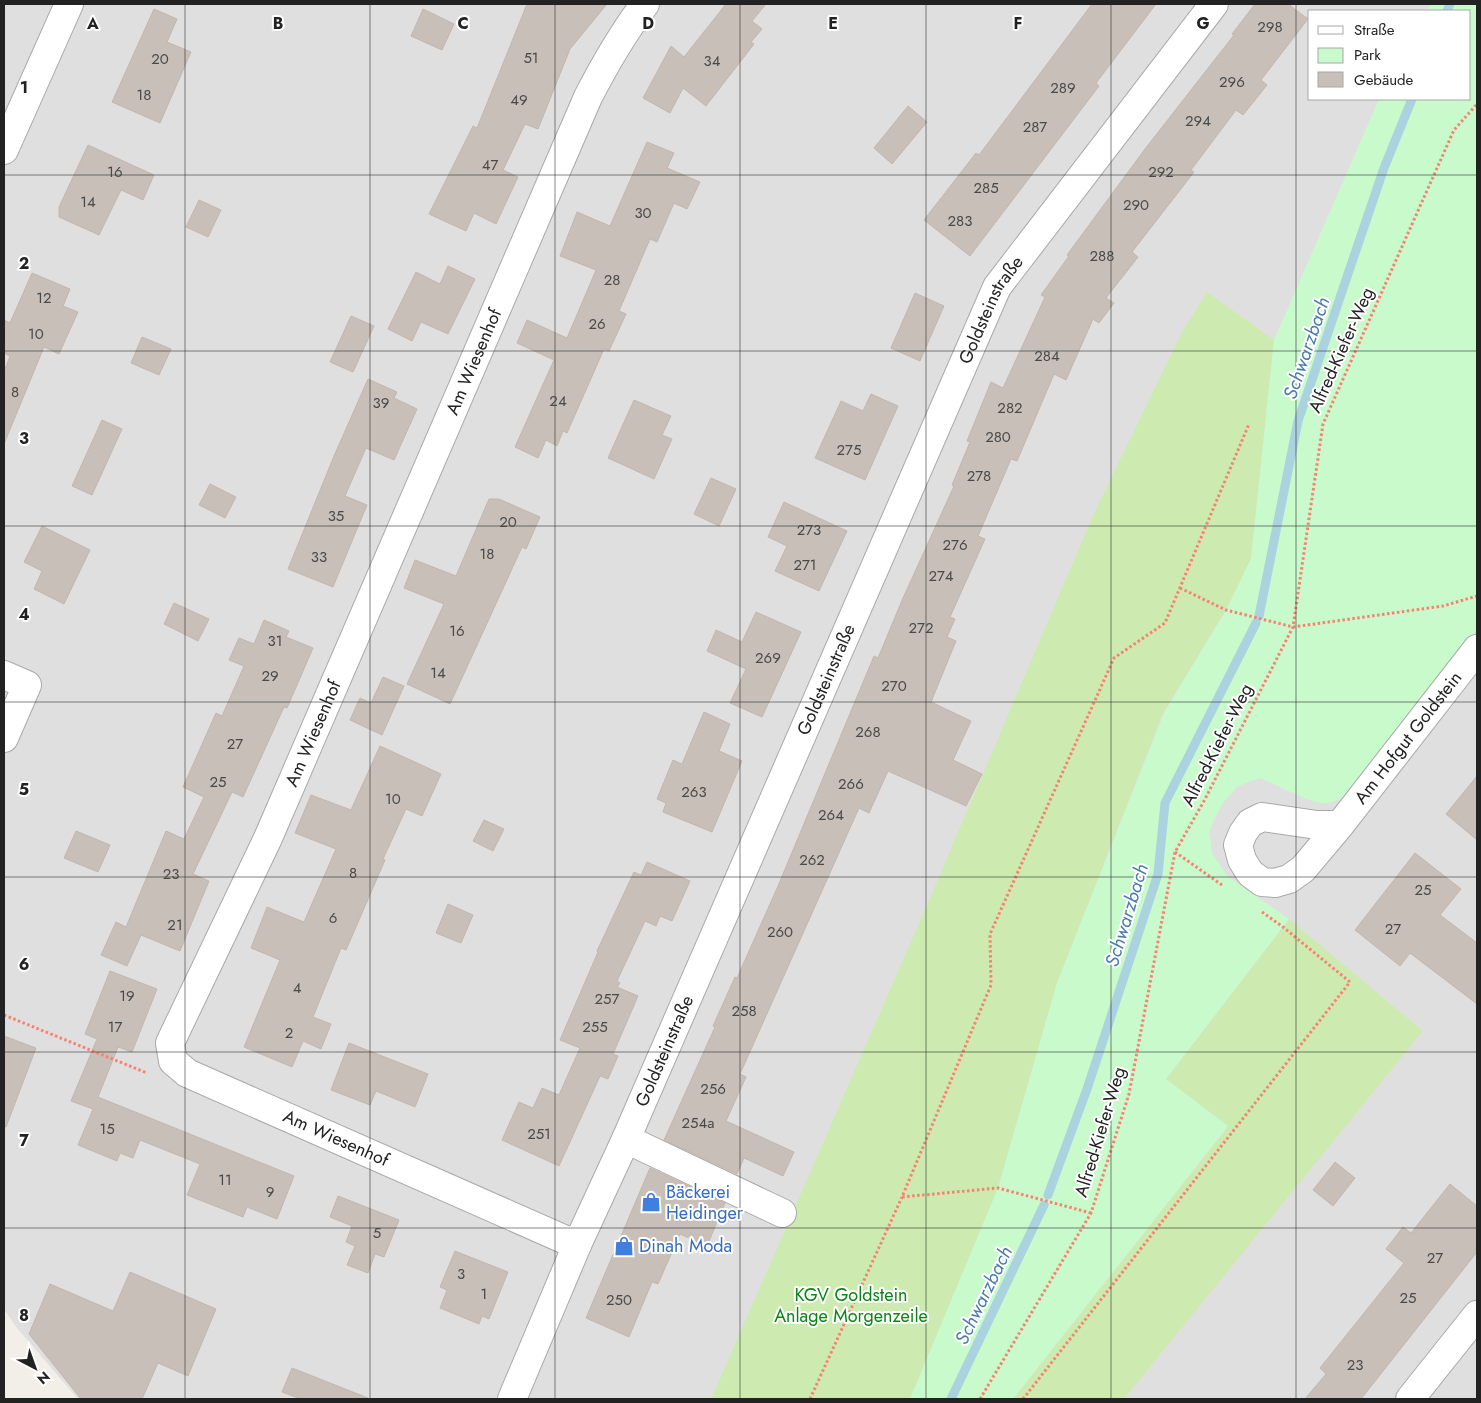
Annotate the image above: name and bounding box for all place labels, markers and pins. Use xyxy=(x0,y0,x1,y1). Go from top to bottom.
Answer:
place label: Bäckerei Heidinger xyxy=(666,1179,744,1226)
shop icon: Bäckerei Heidinger xyxy=(640,1191,662,1213)
place label: Dinah Moda xyxy=(639,1233,732,1259)
shop icon: Dinah Moda xyxy=(613,1235,635,1257)

